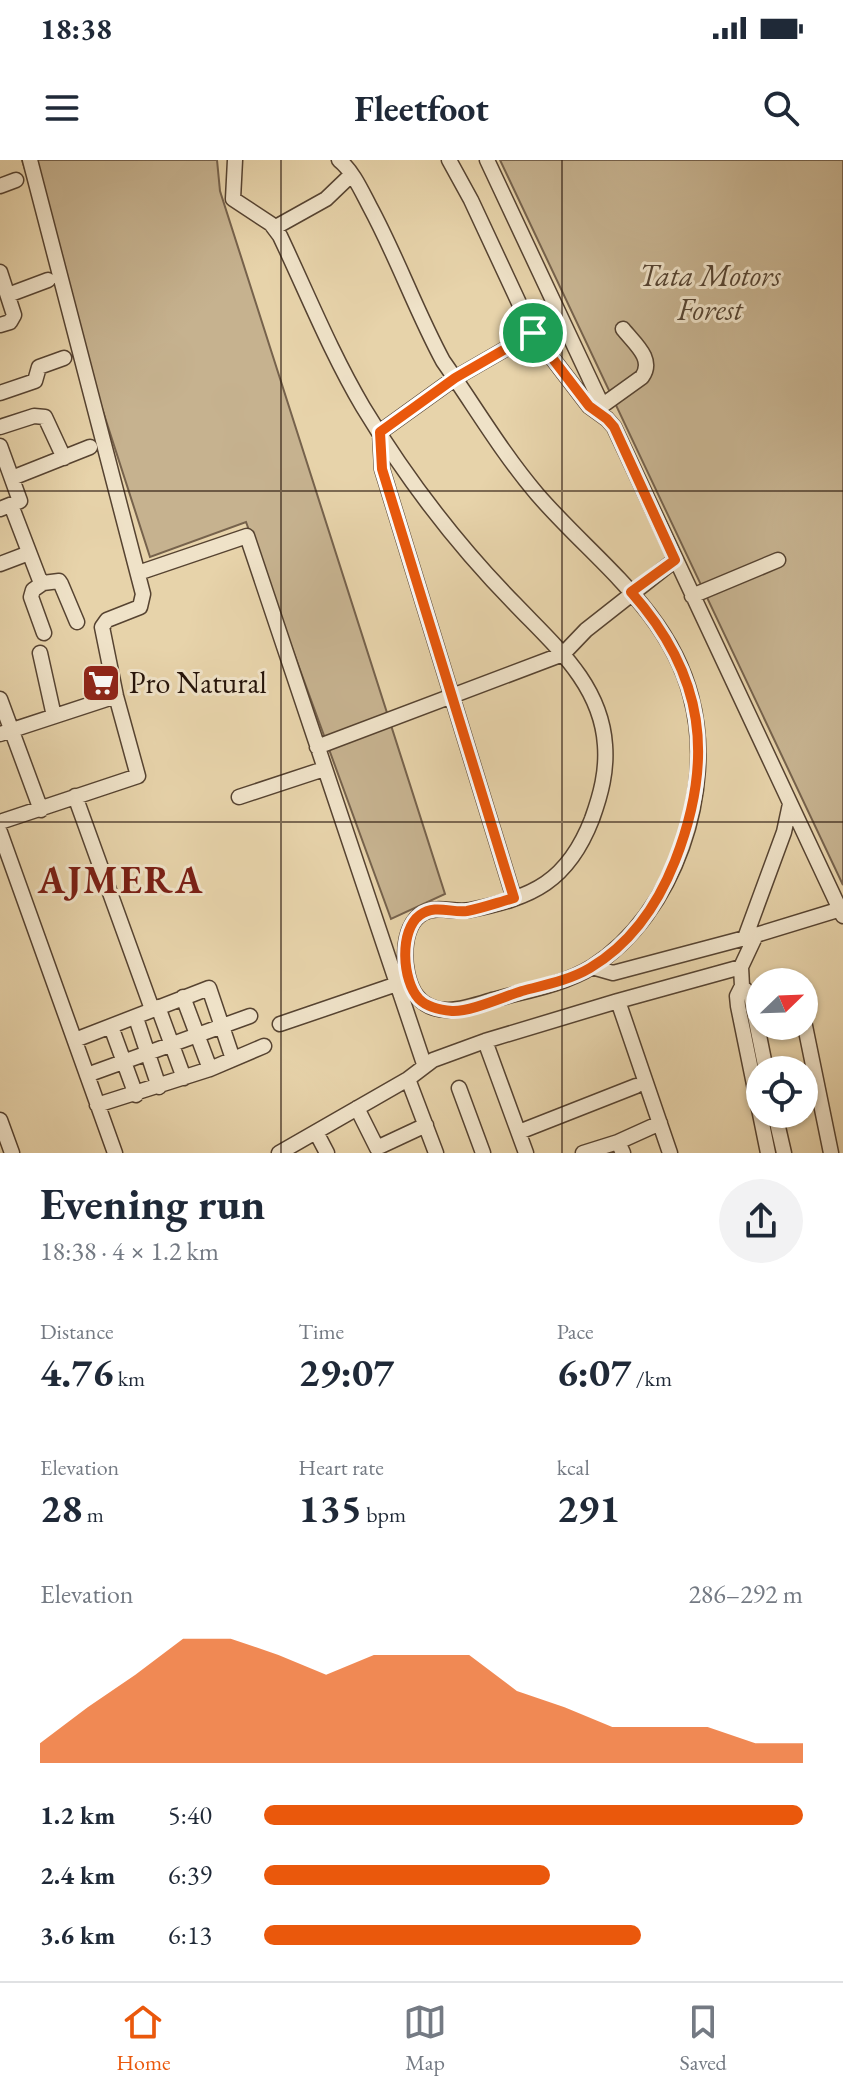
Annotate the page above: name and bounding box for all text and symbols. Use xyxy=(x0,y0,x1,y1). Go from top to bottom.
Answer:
text: 18:38 xyxy=(40,9,112,48)
text: Fleetfoot xyxy=(354,85,489,132)
icon: menu xyxy=(40,86,84,130)
icon: search xyxy=(759,86,803,130)
park label: Tata Motors Forest xyxy=(639,256,781,329)
pin xyxy=(499,299,567,367)
icon: arrive xyxy=(511,311,555,355)
supermarket icon: Pro Natural xyxy=(80,662,122,704)
place label: Pro Natural xyxy=(129,663,267,702)
district label: AJMERA xyxy=(37,855,204,904)
north arrow xyxy=(746,968,818,1040)
map controls xyxy=(746,968,818,1128)
button: locate xyxy=(746,1056,818,1128)
text: Evening run xyxy=(40,1175,265,1232)
button: share xyxy=(719,1179,803,1263)
text: 18:38 · 4 × 1.2 km xyxy=(40,1234,219,1268)
text: Distance xyxy=(40,1317,113,1346)
text: Time xyxy=(298,1317,344,1346)
text: Pace xyxy=(557,1317,594,1346)
text: 4.76 xyxy=(40,1346,113,1398)
text: 29:07 xyxy=(298,1346,394,1398)
text: 6:07 xyxy=(557,1346,631,1398)
text: km xyxy=(113,1364,145,1393)
text: /km xyxy=(631,1364,672,1393)
text: Elevation xyxy=(40,1453,119,1482)
text: Heart rate xyxy=(298,1453,384,1482)
text: kcal xyxy=(557,1453,590,1482)
text: 28 xyxy=(40,1482,82,1534)
text: 135 xyxy=(298,1482,362,1534)
text: 291 xyxy=(557,1482,620,1534)
text: m xyxy=(82,1500,104,1529)
text: bpm xyxy=(362,1500,406,1529)
text: Elevation xyxy=(40,1577,134,1611)
text: 286–292 m xyxy=(688,1577,803,1611)
text: 1.2 km xyxy=(40,1798,115,1832)
text: 5:40 xyxy=(168,1798,212,1832)
text: 2.4 km xyxy=(40,1858,115,1892)
text: 6:39 xyxy=(168,1858,212,1892)
text: 3.6 km xyxy=(40,1918,115,1952)
text: 6:13 xyxy=(168,1918,212,1952)
tab: Home xyxy=(116,2000,171,2077)
tab: Map xyxy=(403,2000,447,2077)
tab: Saved xyxy=(680,2000,727,2077)

